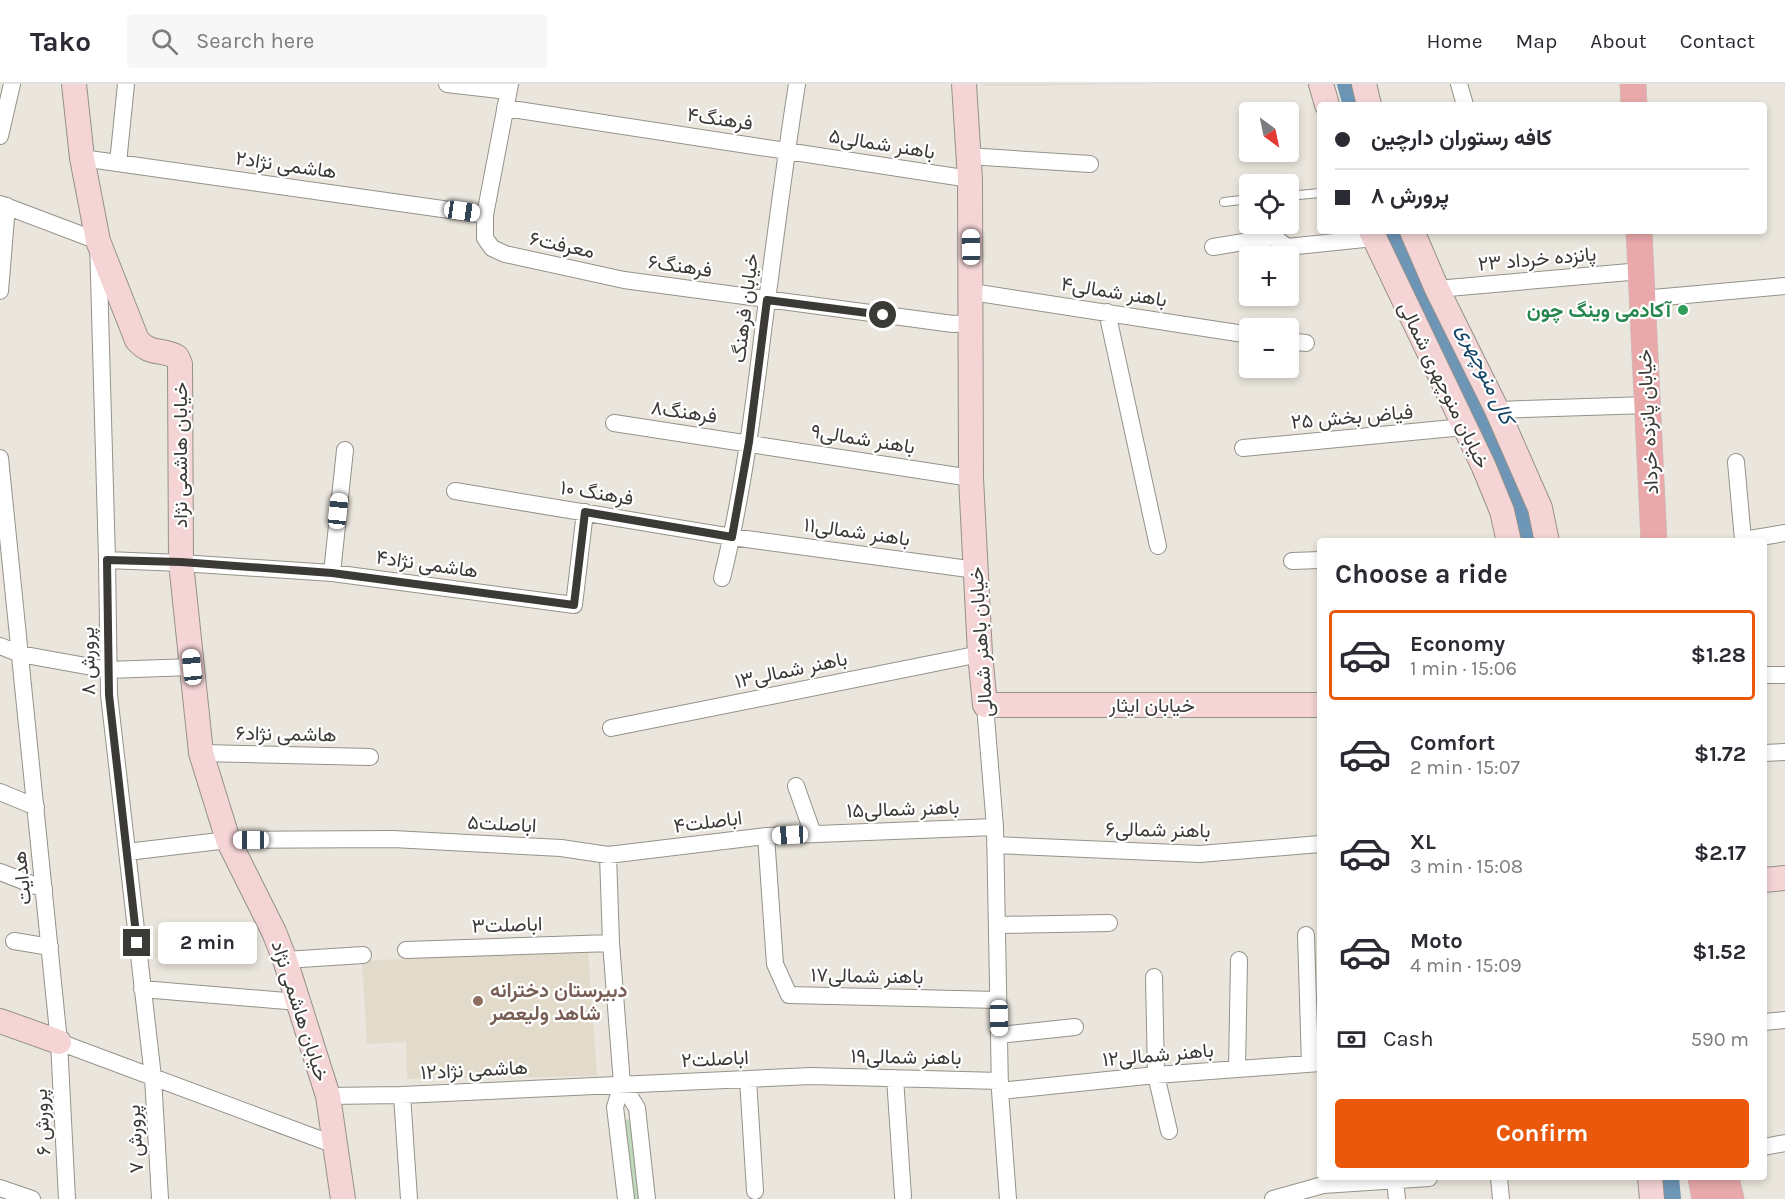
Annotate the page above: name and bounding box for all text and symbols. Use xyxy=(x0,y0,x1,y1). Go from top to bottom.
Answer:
search box xyxy=(127,14,547,68)
text: Tako xyxy=(30,25,91,58)
icon: search xyxy=(148,25,181,58)
text: Search here xyxy=(196,28,314,54)
text: Home xyxy=(1427,29,1483,53)
text: Map xyxy=(1516,29,1557,53)
text: About xyxy=(1590,29,1647,53)
text: Contact xyxy=(1680,29,1755,53)
north arrow xyxy=(1239,102,1299,162)
map controls xyxy=(1239,102,1299,378)
street label: فرهنگ۴ xyxy=(685,103,754,136)
street label: باهنر شمالی۵ xyxy=(827,124,937,165)
text: کافه رستوران دارچین xyxy=(1371,125,1552,151)
street label: هاشمی نژاد۲ xyxy=(234,147,338,184)
button: locate xyxy=(1239,174,1299,234)
text: پرورش ۸ xyxy=(1371,183,1449,209)
car xyxy=(443,200,481,222)
street label: معرفت۶ xyxy=(527,227,597,264)
car xyxy=(962,229,980,265)
street label: پانزده خرداد ۲۳ xyxy=(1477,242,1597,278)
button: + xyxy=(1239,246,1299,306)
street label: فرهنگ۶ xyxy=(646,250,714,283)
street label: خیابان فرهنگ xyxy=(727,252,764,364)
street label: باهنر شمالی۴ xyxy=(1059,272,1169,313)
street label: خیابان منوچهری شمالی xyxy=(1392,298,1494,473)
place label: آکادمی وینگ چون xyxy=(1527,299,1673,324)
route start xyxy=(869,301,896,328)
marker: آکادمی وینگ چون xyxy=(1676,303,1690,317)
button: − xyxy=(1239,318,1299,378)
water label: کال منوچهری xyxy=(1451,320,1521,432)
street label: خیابان پانزده خرداد xyxy=(1633,349,1665,495)
street label: خیابان هاشمی نژاد xyxy=(169,382,193,528)
street label: فرهنگ۸ xyxy=(649,396,719,429)
street label: فیاض بخش ۲۵ xyxy=(1290,400,1414,434)
street label: باهنر شمالی۹ xyxy=(809,419,917,460)
street label: فرهنگ ۱۰ xyxy=(559,476,635,511)
car xyxy=(327,492,349,530)
street label: باهنر شمالی۱۱ xyxy=(802,513,912,552)
street label: هاشمی نژاد۴ xyxy=(374,545,479,584)
text: Choose a ride xyxy=(1335,558,1508,590)
street label: خیابان باهنر شمالی xyxy=(964,566,999,718)
street label: پرورش ۸ xyxy=(76,626,102,696)
icon: car xyxy=(1338,628,1392,682)
text: Economy xyxy=(1410,631,1505,657)
text: $1.28 xyxy=(1691,642,1746,668)
street label: باهنر شمالی۱۳ xyxy=(733,647,850,694)
car xyxy=(181,648,203,686)
text: 1 min · 15:06 xyxy=(1410,657,1517,680)
street label: خیابان ایثار xyxy=(1108,694,1195,718)
street label: هاشمی نژاد۶ xyxy=(235,722,337,747)
icon: car xyxy=(1338,727,1392,781)
text: Comfort xyxy=(1410,730,1495,756)
text: $1.72 xyxy=(1694,741,1746,767)
text: 2 min · 15:07 xyxy=(1410,756,1520,779)
street label: باهنر شمالی۱۵ xyxy=(846,796,960,823)
street label: اباصلت۴ xyxy=(672,806,744,838)
street label: اباصلت۵ xyxy=(467,811,537,837)
street label: باهنر شمالی۶ xyxy=(1105,818,1211,843)
car xyxy=(772,825,808,845)
icon: car xyxy=(1338,826,1392,880)
text: XL xyxy=(1410,829,1436,855)
car xyxy=(233,831,269,849)
text: $2.17 xyxy=(1694,840,1746,866)
street label: هدایت xyxy=(8,850,36,906)
text: 3 min · 15:08 xyxy=(1410,855,1523,878)
street label: اباصلت۳ xyxy=(471,912,543,938)
callout: 2 min xyxy=(158,922,257,964)
icon: car xyxy=(1338,925,1392,979)
text: Moto xyxy=(1410,928,1463,954)
route end xyxy=(123,929,150,956)
text: 2 min xyxy=(180,931,235,954)
street label: خیابان هاشمی نژاد xyxy=(265,938,334,1085)
text: $1.52 xyxy=(1692,939,1746,965)
text: 4 min · 15:09 xyxy=(1410,954,1522,977)
street label: باهنر شمالی۱۷ xyxy=(810,964,924,989)
place label: دبیرستان دخترانه شاهد ولیعصر xyxy=(489,979,628,1026)
marker: دبیرستان دخترانه شاهد ولیعصر xyxy=(471,994,485,1008)
car xyxy=(990,1000,1008,1036)
icon: cash xyxy=(1335,1023,1368,1056)
text: Cash xyxy=(1383,1026,1433,1052)
text: 590 m xyxy=(1691,1028,1749,1051)
street label: باهنر شمالی۱۲ xyxy=(1101,1039,1215,1072)
street label: باهنر شمالی۱۹ xyxy=(850,1045,962,1070)
street label: اباصلت۲ xyxy=(680,1046,750,1072)
street label: هاشمی نژاد۱۲ xyxy=(420,1056,528,1085)
street label: پرورش ۶ xyxy=(29,1088,57,1156)
button: Confirm xyxy=(1335,1099,1749,1168)
street label: پرورش ۷ xyxy=(122,1104,150,1174)

